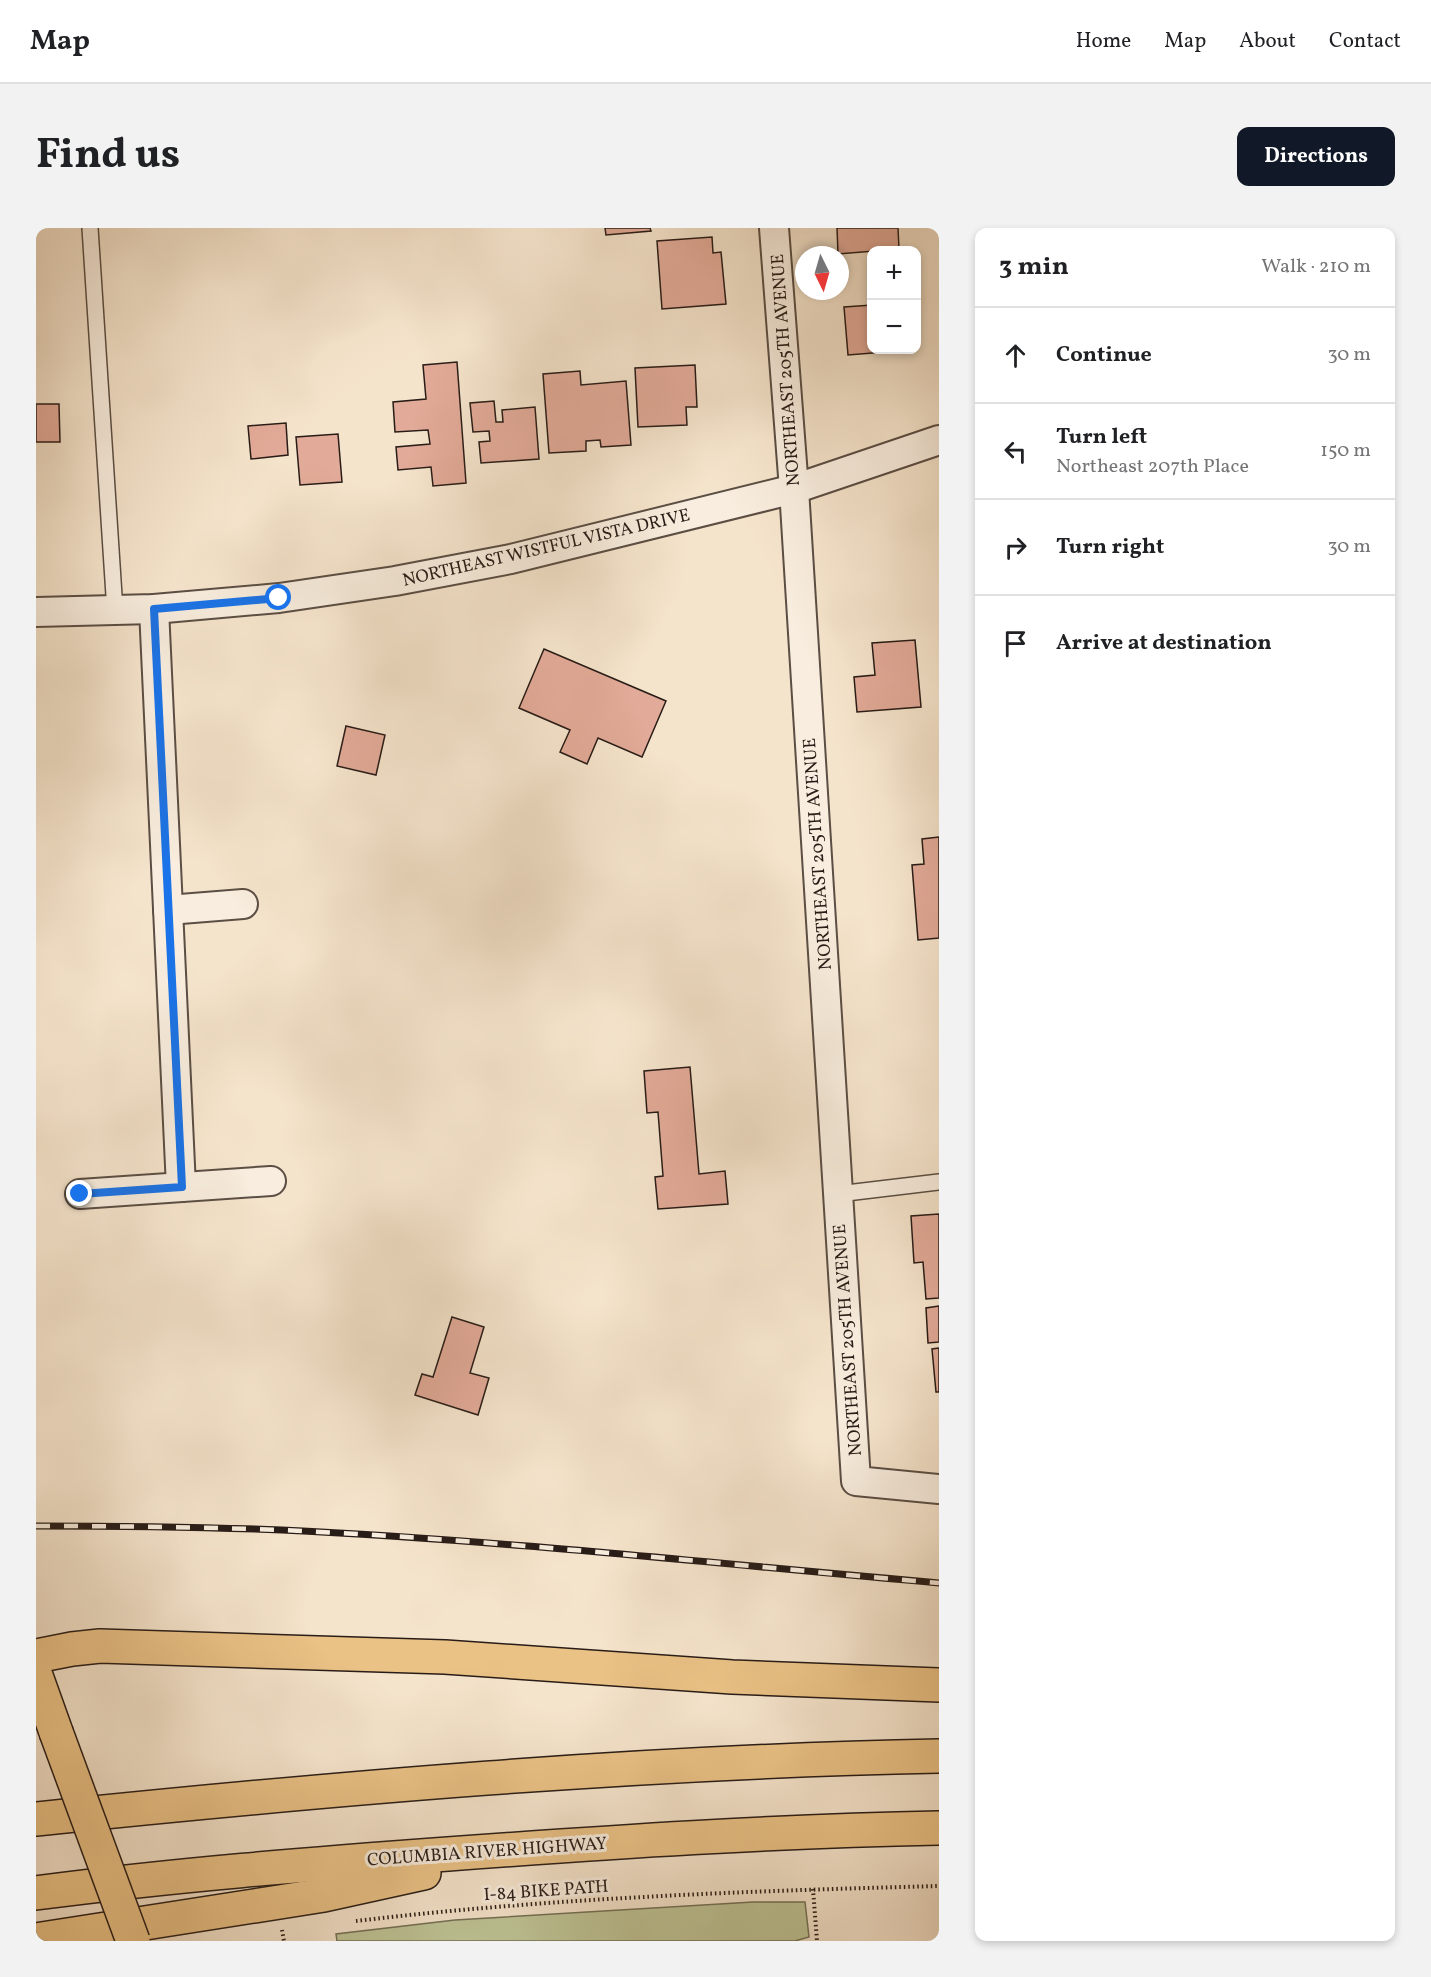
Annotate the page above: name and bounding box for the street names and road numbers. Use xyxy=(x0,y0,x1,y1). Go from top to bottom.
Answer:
street label: NORTHEAST 205TH AVENUE xyxy=(766,253,807,487)
street label: NORTHEAST WISTFUL VISTA DRIVE xyxy=(400,503,693,594)
street label: NORTHEAST 205TH AVENUE xyxy=(798,737,839,971)
street label: NORTHEAST 205TH AVENUE xyxy=(828,1223,869,1457)
street label: COLUMBIA RIVER HIGHWAY xyxy=(366,1832,608,1873)
street label: I-84 BIKE PATH xyxy=(483,1875,609,1908)

